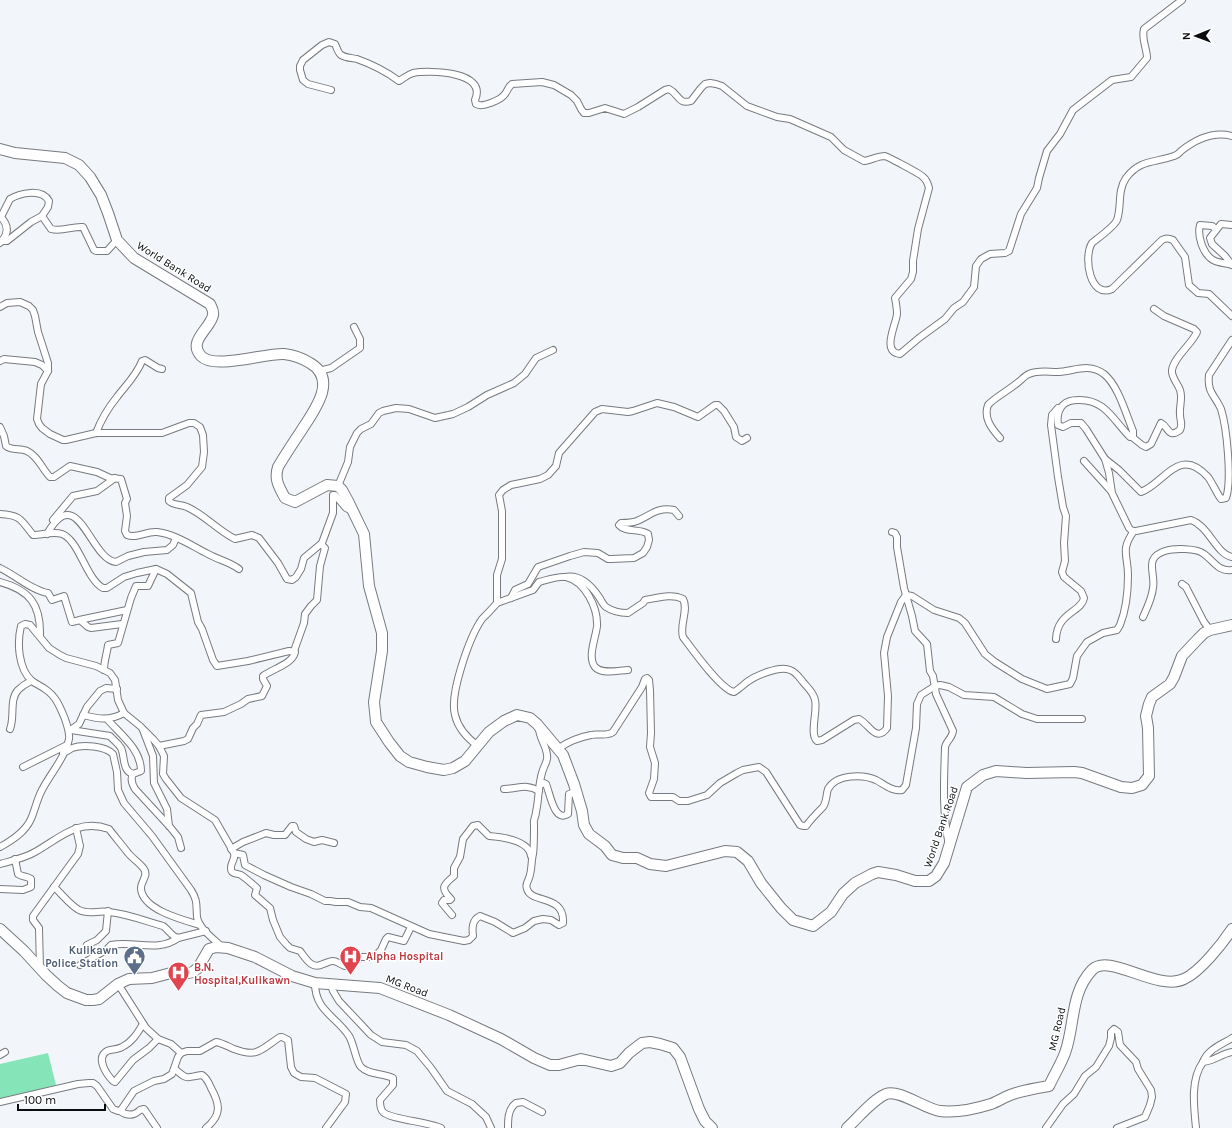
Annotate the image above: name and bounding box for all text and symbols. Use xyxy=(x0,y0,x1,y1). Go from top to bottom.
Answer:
north arrow xyxy=(1176,16,1216,56)
text: N xyxy=(1180,32,1193,40)
street label: World Bank Road xyxy=(134,239,214,295)
street label: World Bank Road xyxy=(921,785,961,869)
public building icon: Kulikawn Police Station xyxy=(121,943,147,976)
hospital icon: Alpha Hospital xyxy=(338,943,364,976)
place label: Kulikawn Police Station xyxy=(45,944,118,970)
place label: Alpha Hospital xyxy=(366,950,443,963)
hospital icon: B.N. Hospital,Kulikawn xyxy=(166,960,192,993)
place label: B.N. Hospital,Kulikawn xyxy=(194,961,290,987)
street label: MG Road xyxy=(384,972,430,1000)
street label: MG Road xyxy=(1046,1006,1068,1052)
scale bar xyxy=(18,1086,105,1112)
text: 100 m xyxy=(24,1093,56,1107)

